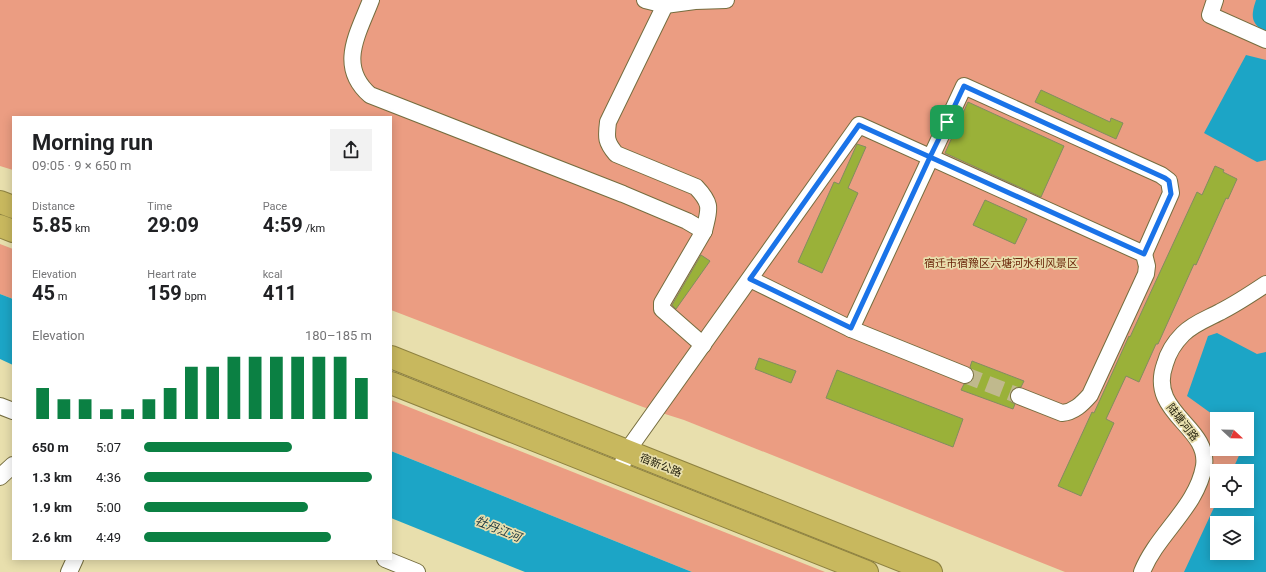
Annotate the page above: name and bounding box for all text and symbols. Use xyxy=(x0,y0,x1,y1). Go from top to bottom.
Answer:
pin xyxy=(930,105,964,139)
icon: arrive xyxy=(936,111,958,133)
button: share xyxy=(330,129,372,171)
text: Morning run xyxy=(32,130,153,155)
text: 09:05 · 9 × 650 m xyxy=(32,158,131,173)
text: Distance xyxy=(32,200,75,213)
text: Time xyxy=(147,200,172,213)
text: Pace xyxy=(263,200,287,213)
text: 5.85 xyxy=(32,213,72,237)
text: 29:09 xyxy=(147,213,199,237)
text: 4:59 xyxy=(263,213,303,237)
text: km xyxy=(72,222,90,235)
text: /km xyxy=(303,222,325,235)
park label: 宿迁市宿豫区六塘河水利风景区 xyxy=(924,257,1078,270)
text: Elevation xyxy=(32,268,77,281)
text: Heart rate xyxy=(147,268,196,281)
text: kcal xyxy=(263,268,283,281)
text: 45 xyxy=(32,281,55,305)
text: 159 xyxy=(147,281,182,305)
text: 411 xyxy=(263,281,297,305)
text: m xyxy=(55,290,67,303)
text: bpm xyxy=(182,290,207,303)
text: Elevation xyxy=(32,328,85,343)
text: 180–185 m xyxy=(305,328,372,343)
street label: 陆塘河路 xyxy=(1164,401,1201,444)
north arrow xyxy=(1210,412,1254,456)
map controls xyxy=(1210,412,1254,560)
text: 650 m xyxy=(32,440,69,455)
text: 5:07 xyxy=(96,440,121,455)
street label: 宿新公路 xyxy=(638,451,684,480)
button: locate xyxy=(1210,464,1254,508)
text: 1.3 km xyxy=(32,470,72,485)
text: 4:36 xyxy=(96,470,121,485)
text: 1.9 km xyxy=(32,500,72,515)
text: 5:00 xyxy=(96,500,121,515)
water label: 牡丹江河 xyxy=(473,514,525,545)
button: layers xyxy=(1210,516,1254,560)
text: 2.6 km xyxy=(32,530,72,545)
text: 4:49 xyxy=(96,530,121,545)

